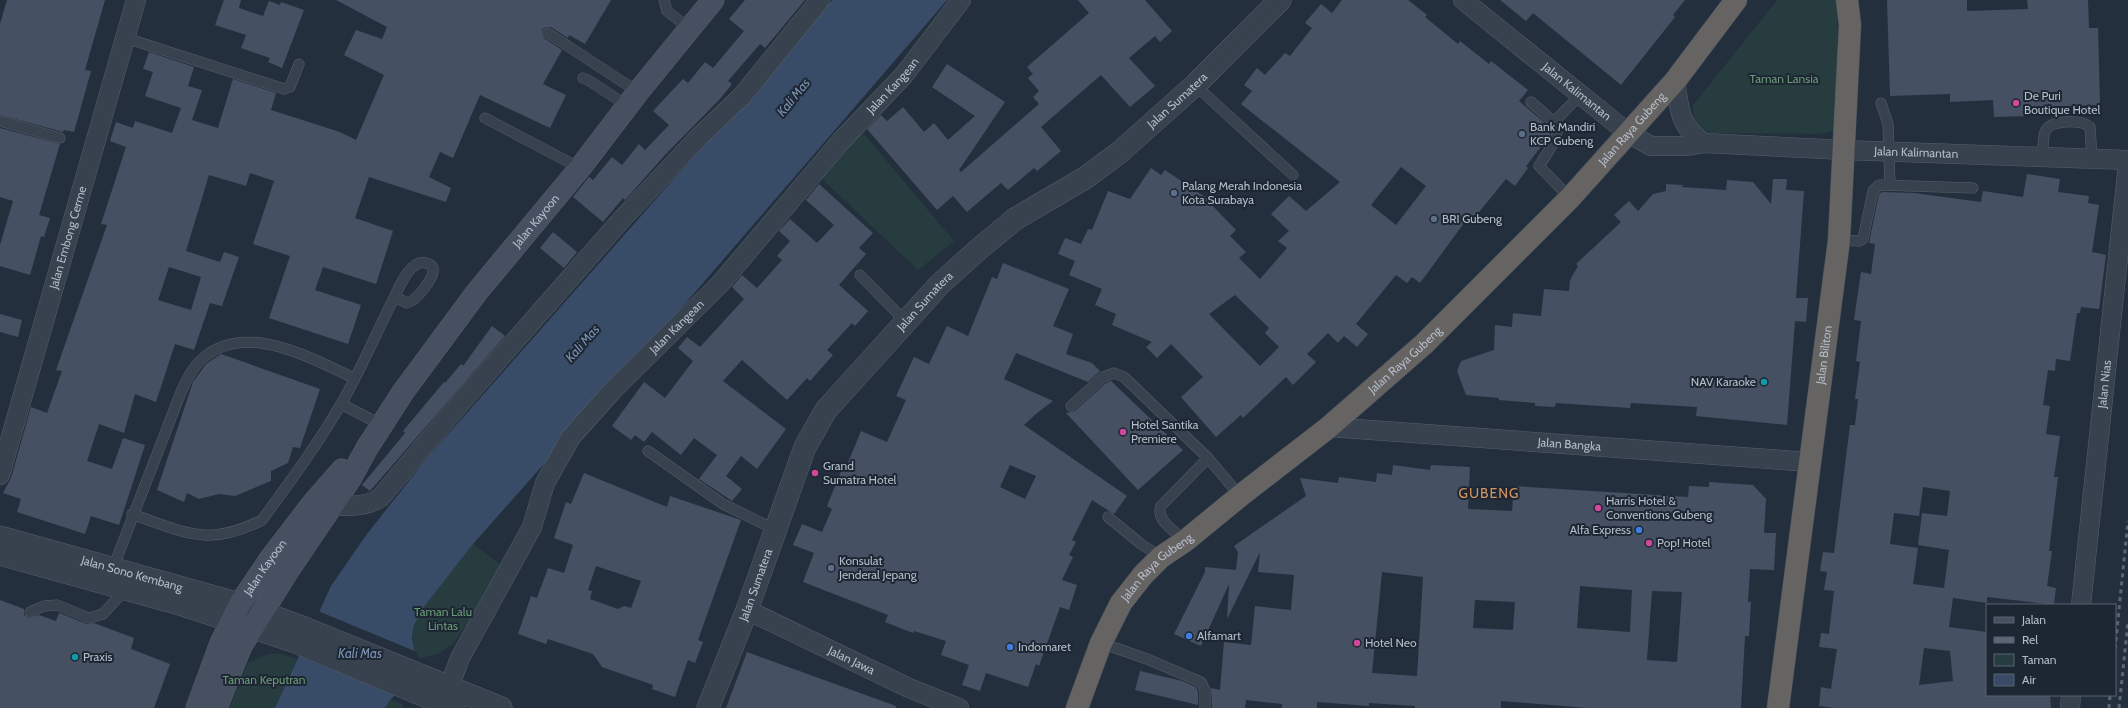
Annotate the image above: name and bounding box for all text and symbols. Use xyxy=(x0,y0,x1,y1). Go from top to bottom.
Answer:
street label: Jalan Kangean xyxy=(862,54,922,117)
street label: Jalan Kalimantan xyxy=(1539,58,1615,124)
street label: Jalan Sumatera xyxy=(1143,69,1210,132)
park label: Taman Lansia xyxy=(1750,71,1819,86)
water label: Kali Mas xyxy=(773,75,813,119)
street label: Jalan Raya Gubeng xyxy=(1594,88,1669,169)
place label: De Puri Boutique Hotel xyxy=(2024,88,2100,117)
marker: De Puri Boutique Hotel xyxy=(2011,98,2021,108)
place label: Bank Mandiri KCP Gubeng xyxy=(1530,119,1595,148)
marker: Bank Mandiri KCP Gubeng xyxy=(1517,129,1527,139)
street label: Jalan Kalimantan xyxy=(1873,143,1959,161)
place label: Palang Merah Indonesia Kota Surabaya xyxy=(1182,178,1302,207)
street label: Jalan Embong Cerme xyxy=(45,184,89,292)
marker: Palang Merah Indonesia Kota Surabaya xyxy=(1169,188,1179,198)
street label: Jalan Kayoon xyxy=(508,191,562,251)
place label: BRI Gubeng xyxy=(1442,211,1503,226)
marker: BRI Gubeng xyxy=(1429,214,1439,224)
street label: Jalan Sumatera xyxy=(893,268,956,335)
street label: Jalan Kangean xyxy=(645,296,707,357)
water label: Kali Mas xyxy=(561,321,603,365)
street label: Jalan Raya Gubeng xyxy=(1364,322,1445,397)
street label: Jalan Biliton xyxy=(1812,324,1835,386)
street label: Jalan Nias xyxy=(2094,359,2114,410)
place label: NAV Karaoke xyxy=(1691,374,1756,389)
marker: NAV Karaoke xyxy=(1759,377,1769,387)
place label: Hotel Santika Premiere xyxy=(1131,417,1199,446)
marker: Hotel Santika Premiere xyxy=(1118,427,1128,437)
street label: Jalan Bangka xyxy=(1536,434,1602,454)
place label: Grand Sumatra Hotel xyxy=(823,458,897,487)
marker: Grand Sumatra Hotel xyxy=(810,468,820,478)
district label: GUBENG xyxy=(1459,484,1519,502)
place label: Harris Hotel & Conventions Gubeng xyxy=(1606,493,1713,522)
marker: Harris Hotel & Conventions Gubeng xyxy=(1593,503,1603,513)
place label: Alfa Express xyxy=(1570,522,1631,537)
marker: Alfa Express xyxy=(1634,525,1644,535)
street label: Jalan Raya Gubeng xyxy=(1117,529,1196,605)
place label: Pop! Hotel xyxy=(1657,535,1711,550)
street label: Jalan Kayoon xyxy=(239,536,290,599)
marker: Pop! Hotel xyxy=(1644,538,1654,548)
street label: Jalan Sumatera xyxy=(735,546,775,624)
street label: Jalan Sono Kembang xyxy=(79,552,185,595)
place label: Konsulat Jenderal Jepang xyxy=(838,553,918,582)
marker: Konsulat Jenderal Jepang xyxy=(826,563,836,573)
park label: Taman Lalu Lintas xyxy=(414,604,472,633)
legend xyxy=(1986,604,2116,696)
text: Jalan xyxy=(2021,612,2046,627)
place label: Alfamart xyxy=(1197,628,1241,643)
marker: Alfamart xyxy=(1184,631,1194,641)
text: Rel xyxy=(2022,632,2038,647)
place label: Hotel Neo xyxy=(1365,635,1417,650)
marker: Hotel Neo xyxy=(1352,638,1362,648)
place label: Indomaret xyxy=(1018,639,1071,654)
street label: Jalan Jawa xyxy=(825,642,878,678)
marker: Indomaret xyxy=(1005,642,1015,652)
water label: Kali Mas xyxy=(338,645,382,661)
place label: Praxis xyxy=(83,649,112,664)
marker: Praxis xyxy=(70,652,80,662)
text: Taman xyxy=(2022,652,2057,667)
park label: Taman Keputran xyxy=(223,672,306,687)
text: Air xyxy=(2022,672,2036,687)

